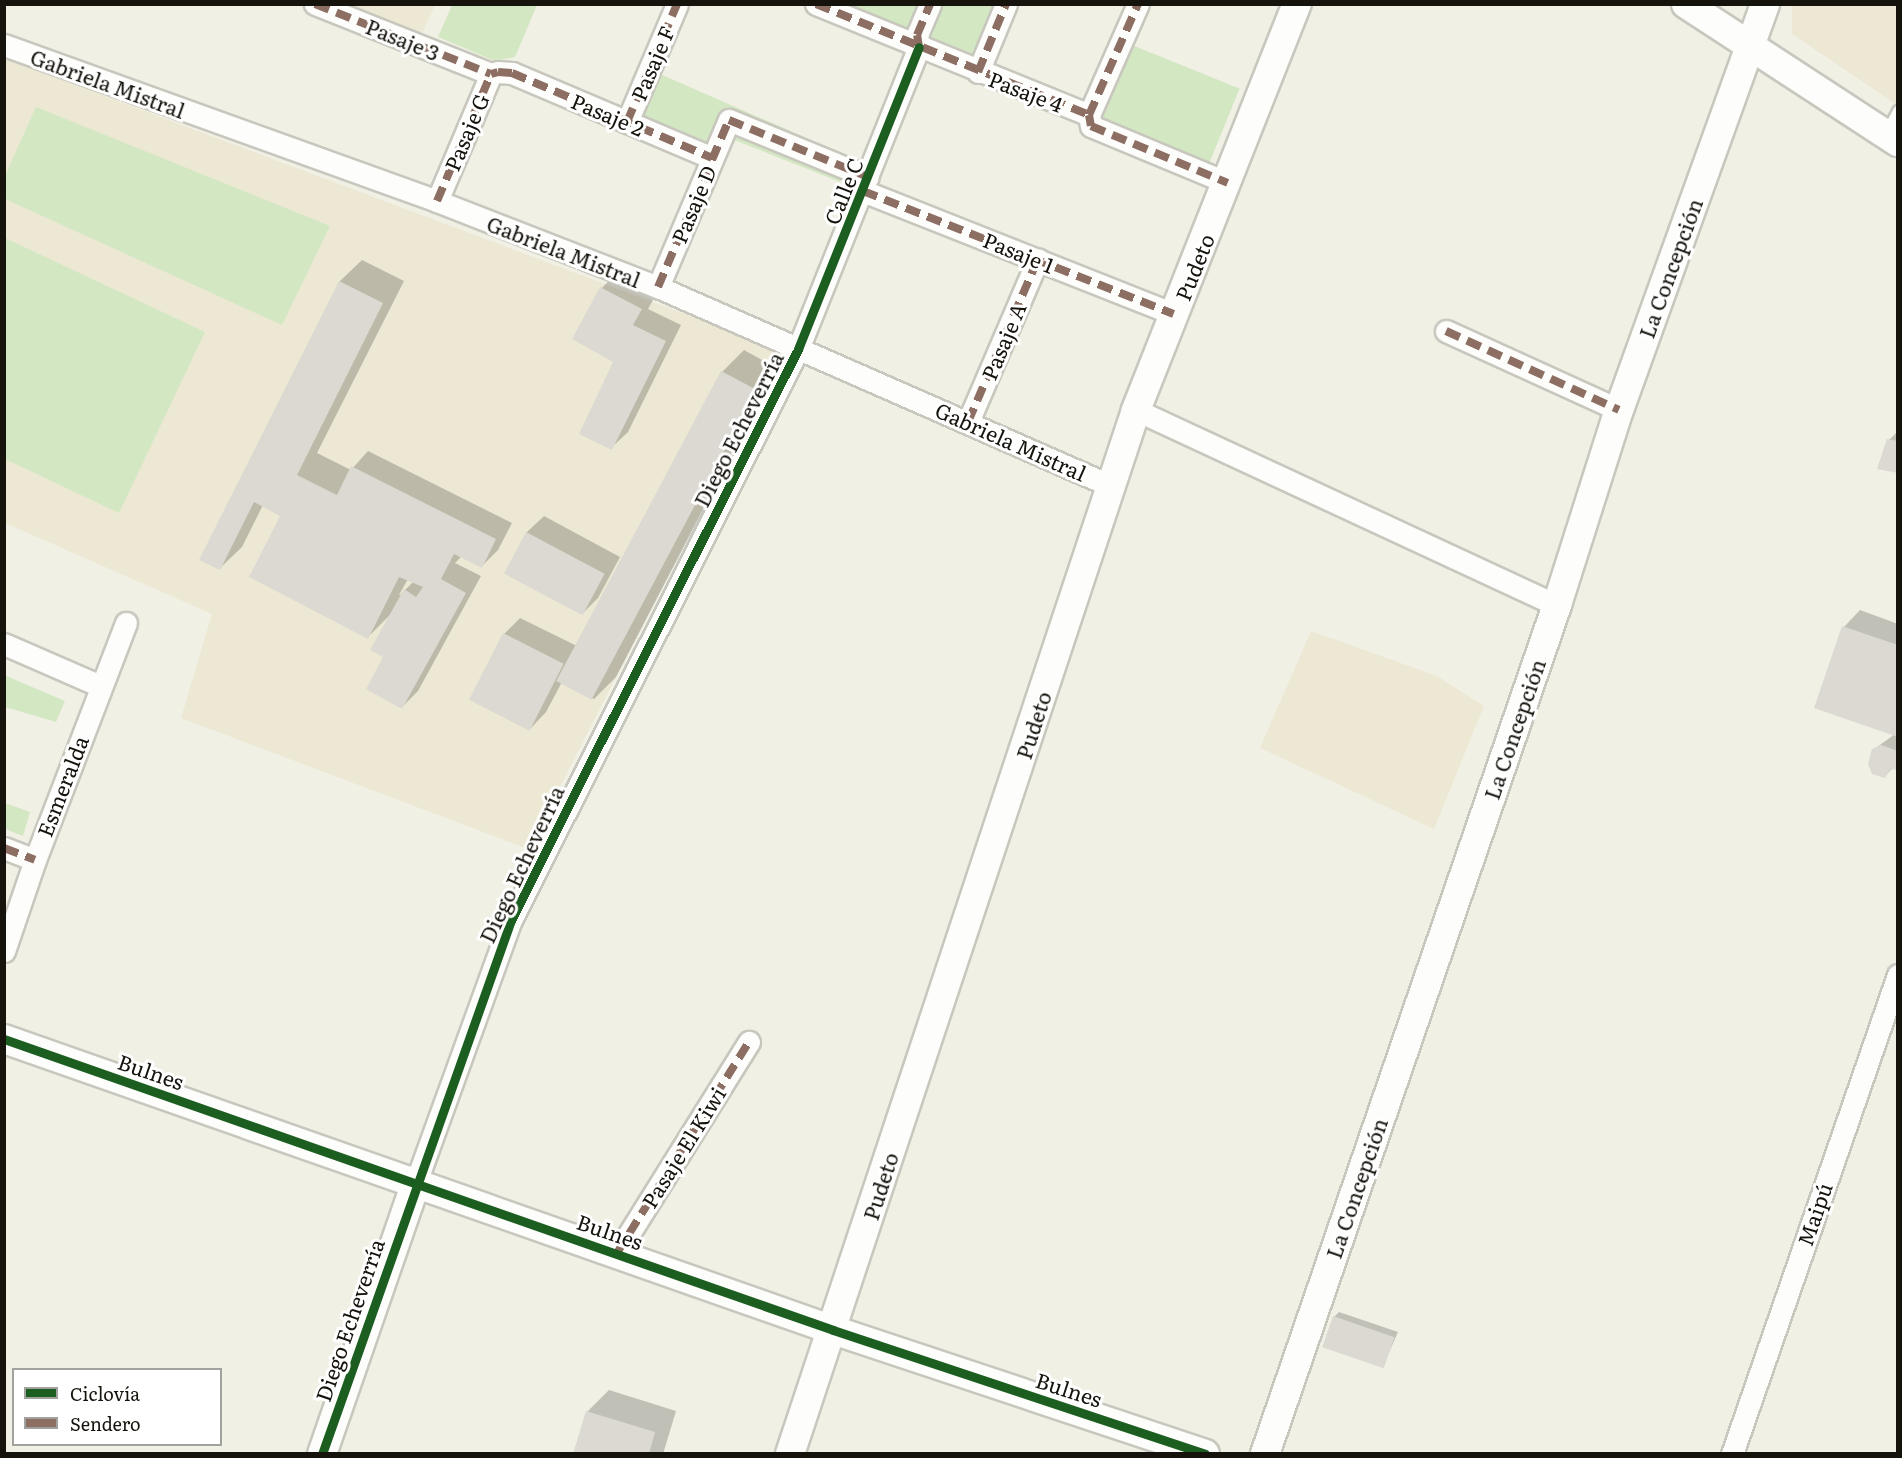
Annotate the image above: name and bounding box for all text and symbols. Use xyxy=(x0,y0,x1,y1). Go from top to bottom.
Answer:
street label: Pasaje 3 xyxy=(362,13,444,65)
street label: Pasaje F xyxy=(625,22,679,104)
street label: Gabriela Mistral xyxy=(27,43,189,123)
street label: Pasaje 4 xyxy=(985,65,1067,117)
street label: Pasaje 2 xyxy=(568,87,648,141)
street label: Pasaje G xyxy=(438,90,494,174)
street label: Calle C xyxy=(818,154,868,228)
street label: Pasaje D xyxy=(665,161,721,247)
street label: La Concepción xyxy=(1633,195,1707,341)
street label: Gabriela Mistral xyxy=(484,210,644,292)
street label: Pasaje 1 xyxy=(980,226,1058,278)
street label: Pudeto xyxy=(1169,230,1219,304)
street label: Pasaje A xyxy=(976,299,1030,383)
street label: Diego Echeverría xyxy=(688,347,788,511)
street label: Gabriela Mistral xyxy=(932,396,1090,486)
street label: La Concepción xyxy=(1478,655,1550,803)
street label: Pudeto xyxy=(1010,688,1056,762)
street label: Esmeralda xyxy=(31,732,93,840)
street label: Diego Echeverría xyxy=(474,781,568,947)
street label: Bulnes xyxy=(115,1048,187,1094)
street label: Pasaje El Kiwi xyxy=(636,1082,730,1212)
street label: La Concepción xyxy=(1320,1114,1392,1262)
street label: Pudeto xyxy=(857,1149,903,1223)
street label: Maipú xyxy=(1791,1179,1837,1249)
street label: Bulnes xyxy=(574,1208,646,1254)
street label: Diego Echeverría xyxy=(309,1235,389,1405)
street label: Bulnes xyxy=(1033,1367,1105,1411)
legend xyxy=(12,1368,222,1446)
text: Ciclovía xyxy=(70,1380,140,1407)
text: Sendero xyxy=(70,1410,141,1437)

